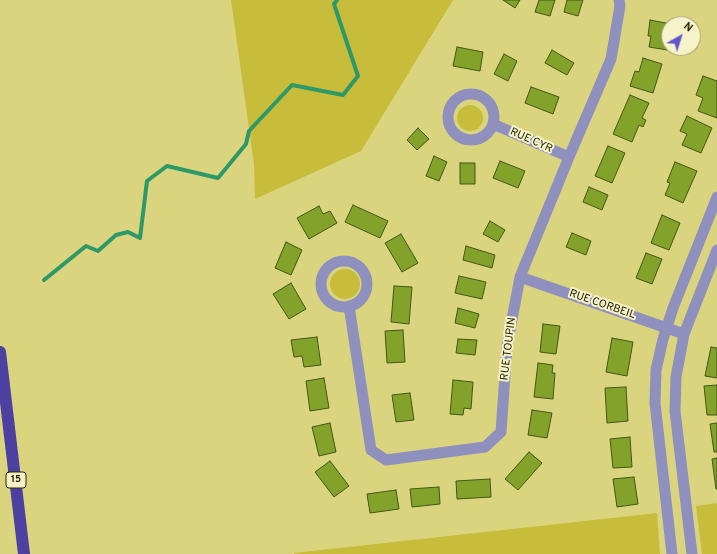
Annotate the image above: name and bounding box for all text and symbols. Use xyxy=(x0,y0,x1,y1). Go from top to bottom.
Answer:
north arrow xyxy=(661,16,701,56)
text: N xyxy=(680,20,695,35)
street label: RUE CYR xyxy=(508,126,554,156)
street label: RUE CORBEIL xyxy=(567,288,637,322)
street label: RUE TOUPIN xyxy=(499,317,519,381)
road number: 15 xyxy=(6,472,26,488)

